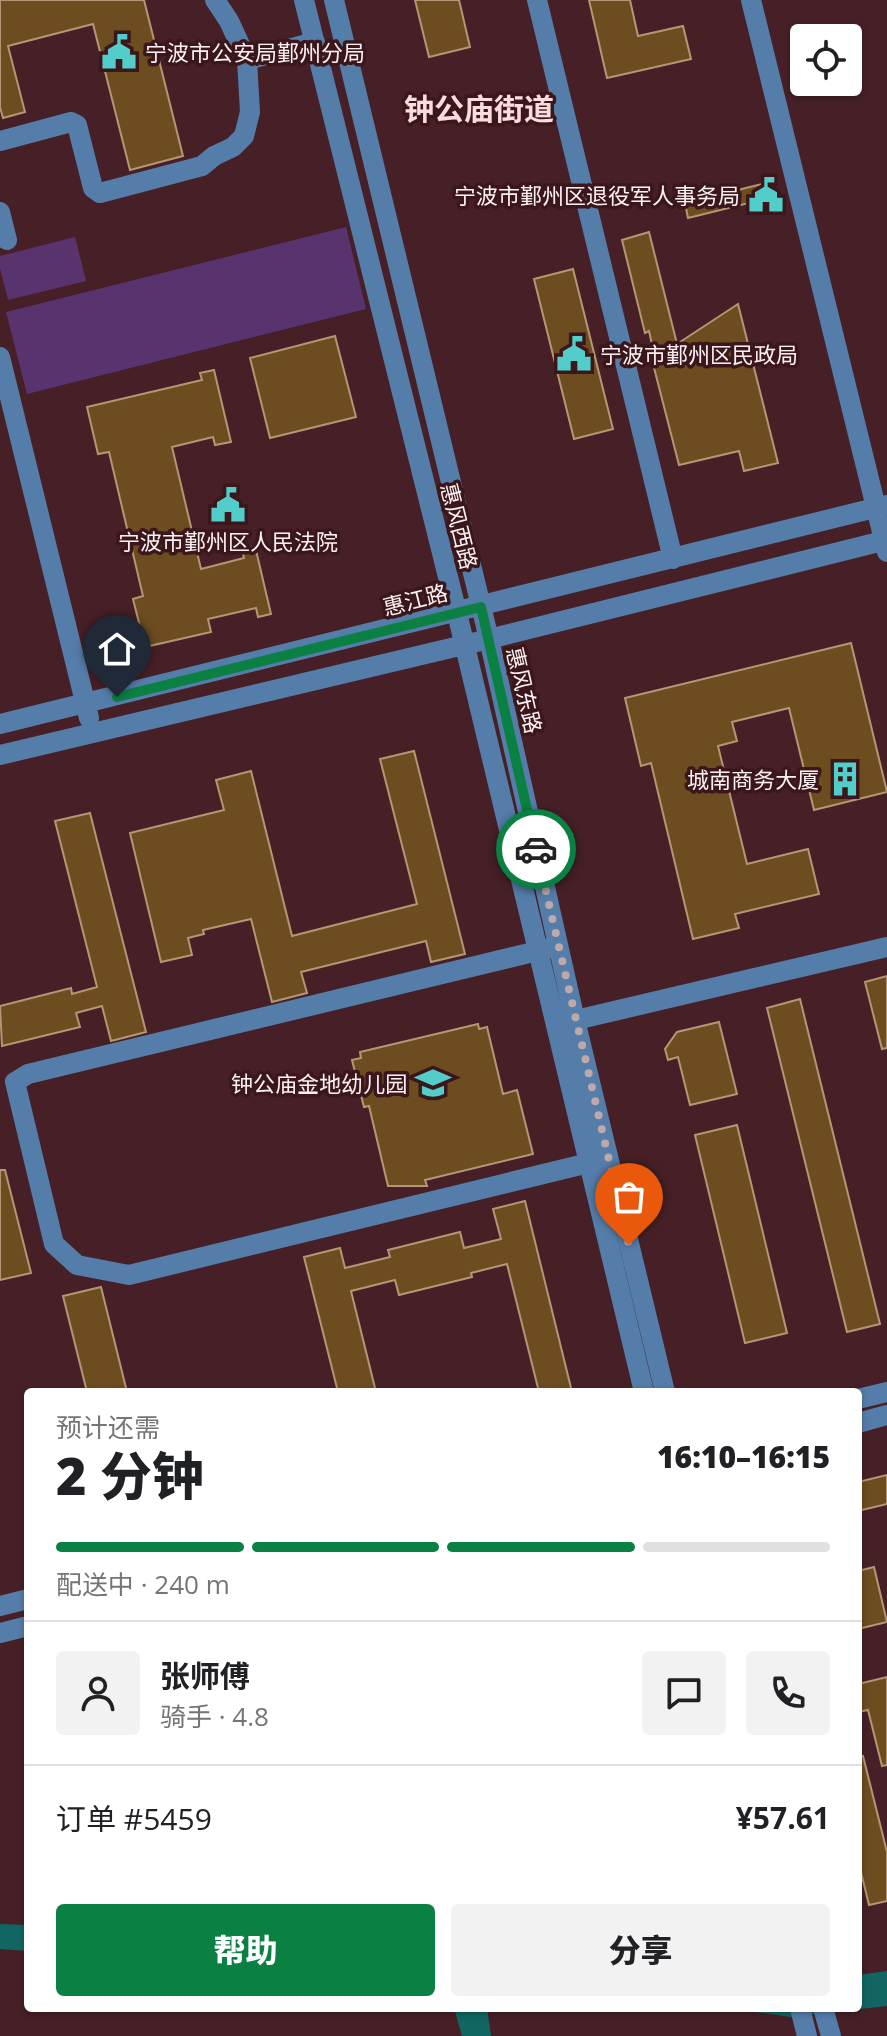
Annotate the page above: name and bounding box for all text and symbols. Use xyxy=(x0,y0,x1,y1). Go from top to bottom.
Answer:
map controls xyxy=(790,24,862,96)
button: locate xyxy=(790,24,862,96)
public building icon: 宁波市公安局鄞州分局 xyxy=(100,33,138,71)
place label: 宁波市公安局鄞州分局 xyxy=(145,37,365,67)
district label: 钟公庙街道 xyxy=(404,88,554,129)
public building icon: 宁波市鄞州区退役军人事务局 xyxy=(747,176,785,214)
place label: 宁波市鄞州区退役军人事务局 xyxy=(454,180,740,210)
public building icon: 宁波市鄞州区民政局 xyxy=(555,335,593,373)
place label: 宁波市鄞州区民政局 xyxy=(600,339,798,369)
street label: 惠风西路 xyxy=(435,480,485,572)
public building icon: 宁波市鄞州区人民法院 xyxy=(209,486,247,524)
place label: 宁波市鄞州区人民法院 xyxy=(118,526,338,556)
street label: 惠江路 xyxy=(379,576,451,622)
pin xyxy=(83,615,151,697)
icon: home xyxy=(95,627,139,671)
street label: 惠风东路 xyxy=(500,644,550,736)
building icon: 城南商务大厦 xyxy=(826,760,864,798)
place label: 城南商务大厦 xyxy=(687,764,819,794)
courier xyxy=(496,809,576,889)
icon: car xyxy=(514,827,558,871)
school or university icon: 钟公庙金地幼儿园 xyxy=(414,1064,452,1102)
place label: 钟公庙金地幼儿园 xyxy=(231,1068,407,1098)
pin xyxy=(595,1163,663,1245)
icon: bag xyxy=(607,1175,651,1219)
text: 预计还需 xyxy=(56,1409,160,1445)
text: 16:10–16:15 xyxy=(657,1436,830,1477)
text: 2 分钟 xyxy=(56,1439,204,1510)
text: 配送中 · 240 m xyxy=(56,1566,230,1602)
button: person xyxy=(56,1651,140,1735)
button: chat xyxy=(642,1651,726,1735)
button: phone xyxy=(746,1651,830,1735)
text: 张师傅 xyxy=(160,1655,250,1696)
text: 骑手 · 4.8 xyxy=(160,1698,269,1734)
text: ¥57.61 xyxy=(736,1797,830,1838)
text: 订单 #5459 xyxy=(56,1798,212,1839)
button: 帮助 xyxy=(56,1904,435,1996)
button: 分享 xyxy=(451,1904,830,1996)

